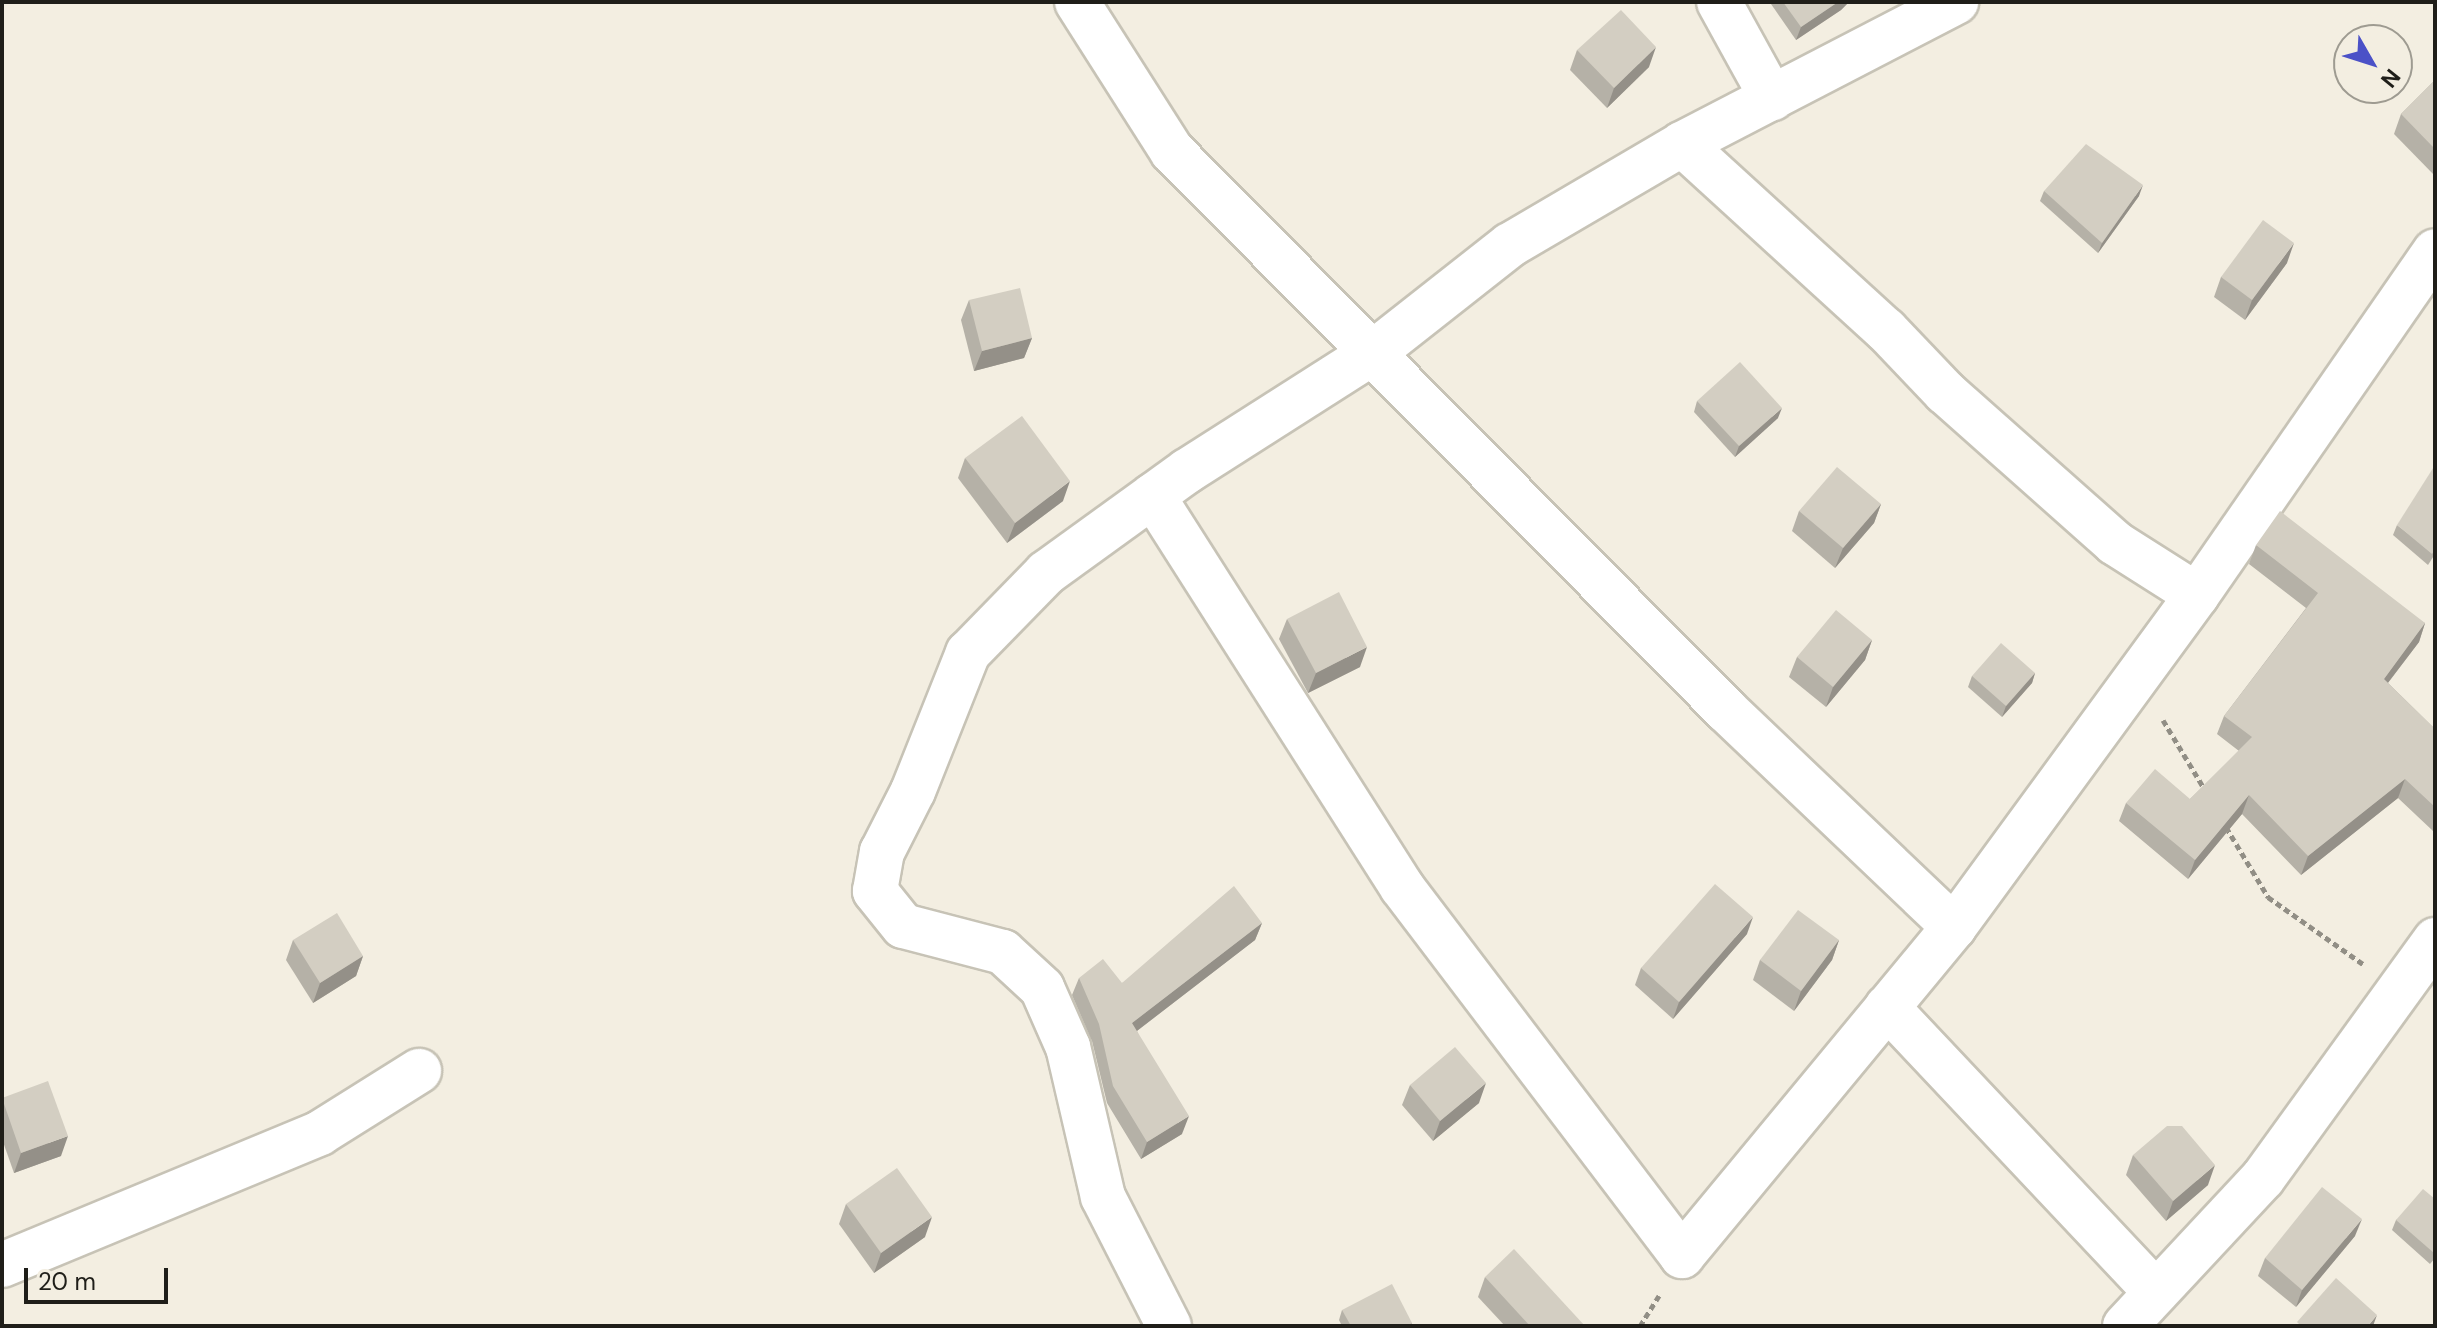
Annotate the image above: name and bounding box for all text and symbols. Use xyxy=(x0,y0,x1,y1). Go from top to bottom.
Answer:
north arrow xyxy=(2333,24,2413,104)
text: N xyxy=(2374,63,2407,94)
scale bar xyxy=(28,1252,172,1302)
text: 20 m xyxy=(38,1266,96,1297)

